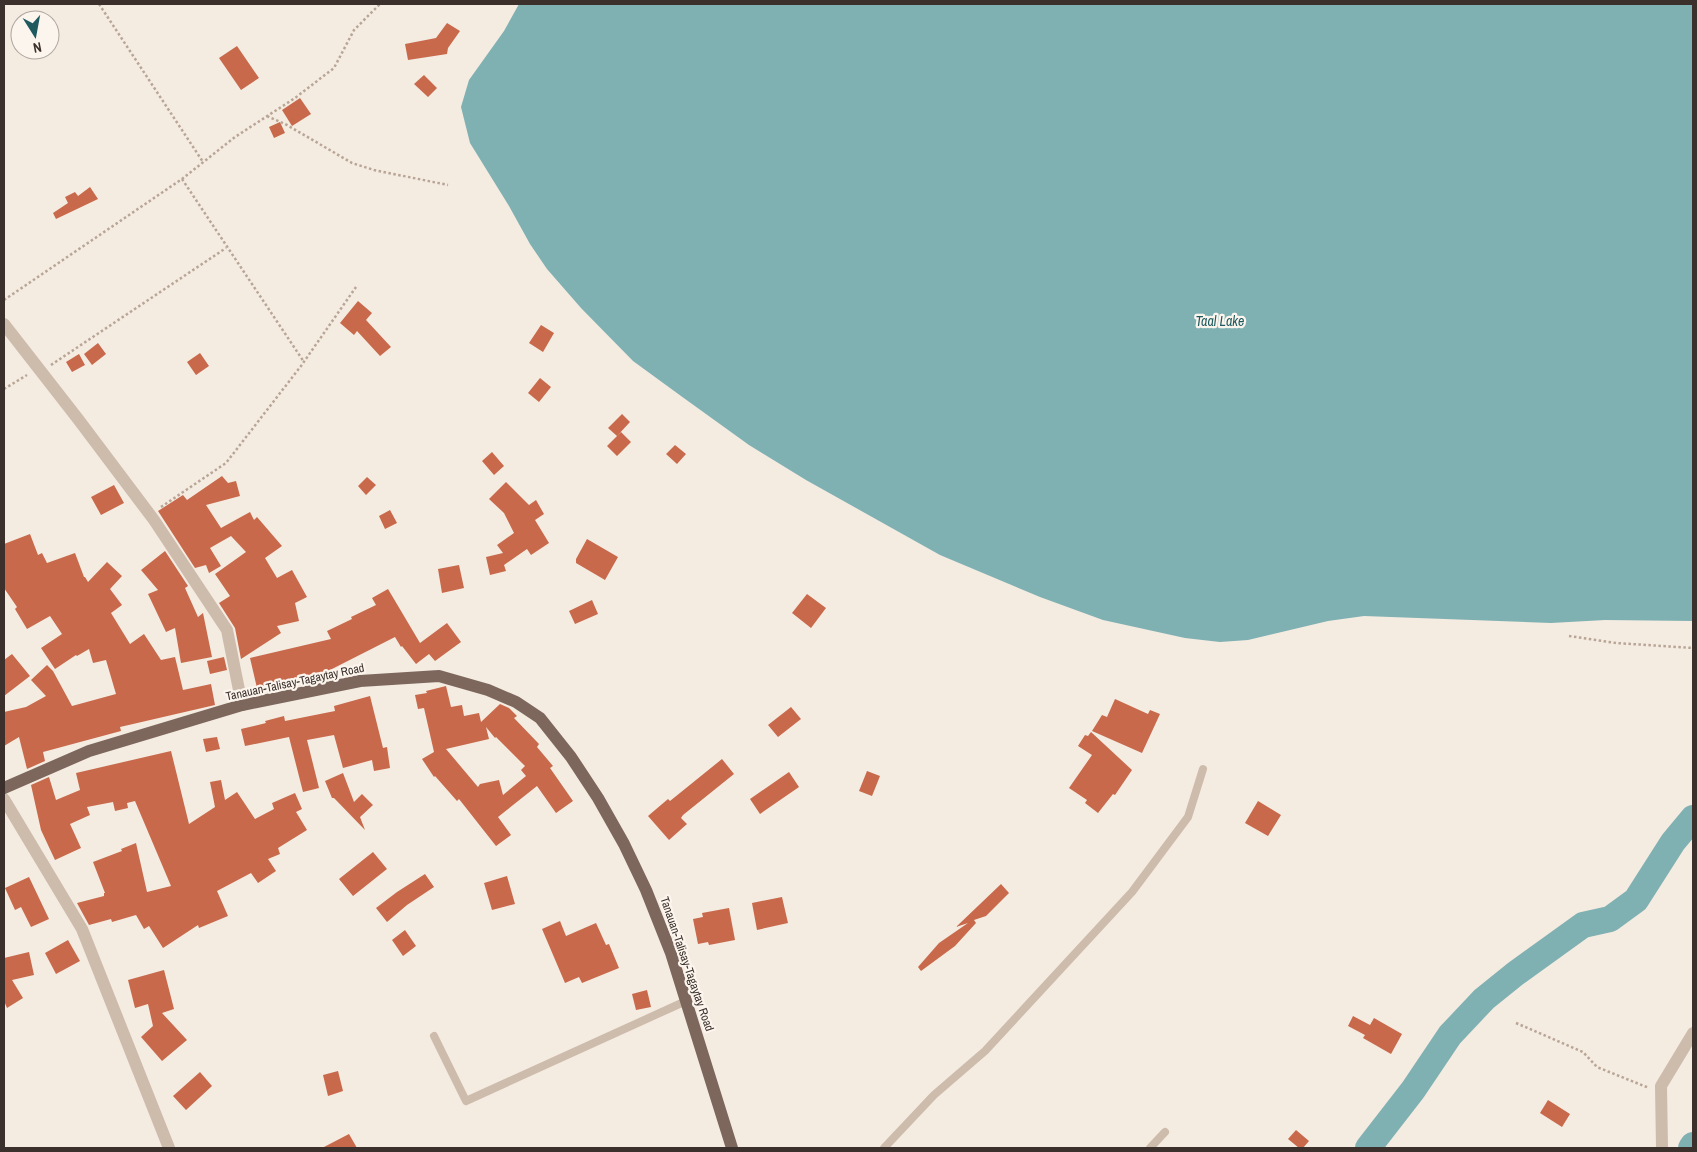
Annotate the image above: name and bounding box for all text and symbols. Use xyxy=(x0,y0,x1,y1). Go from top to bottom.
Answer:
north arrow xyxy=(10,10,60,60)
text: N xyxy=(32,38,43,57)
water label: Taal Lake xyxy=(1196,312,1244,330)
street label: Tanauan-Talisay-Tagaytay Road xyxy=(224,660,366,704)
street label: Tanauan-Talisay-Tagaytay Road xyxy=(656,895,718,1033)

